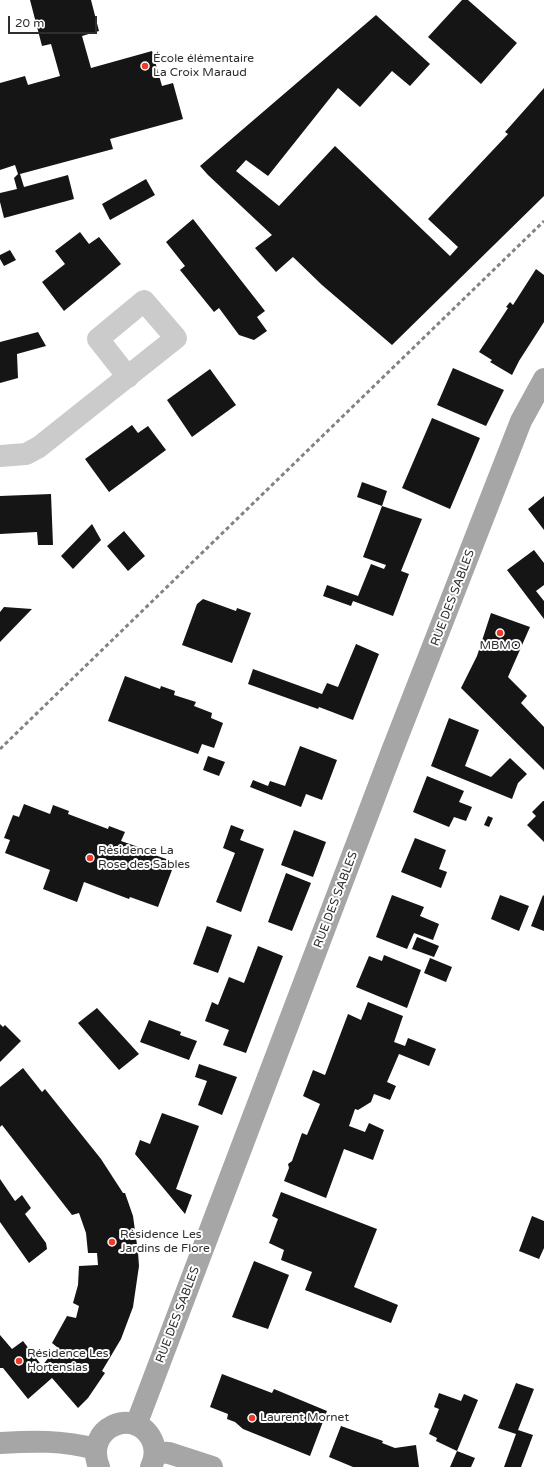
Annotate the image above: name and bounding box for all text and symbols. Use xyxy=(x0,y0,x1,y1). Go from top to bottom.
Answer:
scale bar xyxy=(10,8,99,34)
text: 20 m xyxy=(15,16,44,30)
place label: École élémentaire La Croix Maraud xyxy=(153,52,254,80)
marker: École élémentaire La Croix Maraud xyxy=(140,61,150,71)
street label: RUE DES SABLES xyxy=(428,548,478,648)
marker: MBMO xyxy=(495,628,505,638)
place label: MBMO xyxy=(479,639,521,653)
place label: Résidence La Rose des Sables xyxy=(98,844,190,872)
street label: RUE DES SABLES xyxy=(311,850,361,950)
marker: Résidence La Rose des Sables xyxy=(85,853,95,863)
place label: Résidence Les Jardins de Flore xyxy=(120,1228,210,1256)
marker: Résidence Les Jardins de Flore xyxy=(107,1237,117,1247)
street label: RUE DES SABLES xyxy=(153,1265,203,1365)
place label: Résidence Les Hortensias xyxy=(27,1347,108,1375)
marker: Résidence Les Hortensias xyxy=(14,1356,24,1366)
place label: Laurent Mornet xyxy=(260,1411,349,1425)
marker: Laurent Mornet xyxy=(247,1413,257,1423)

